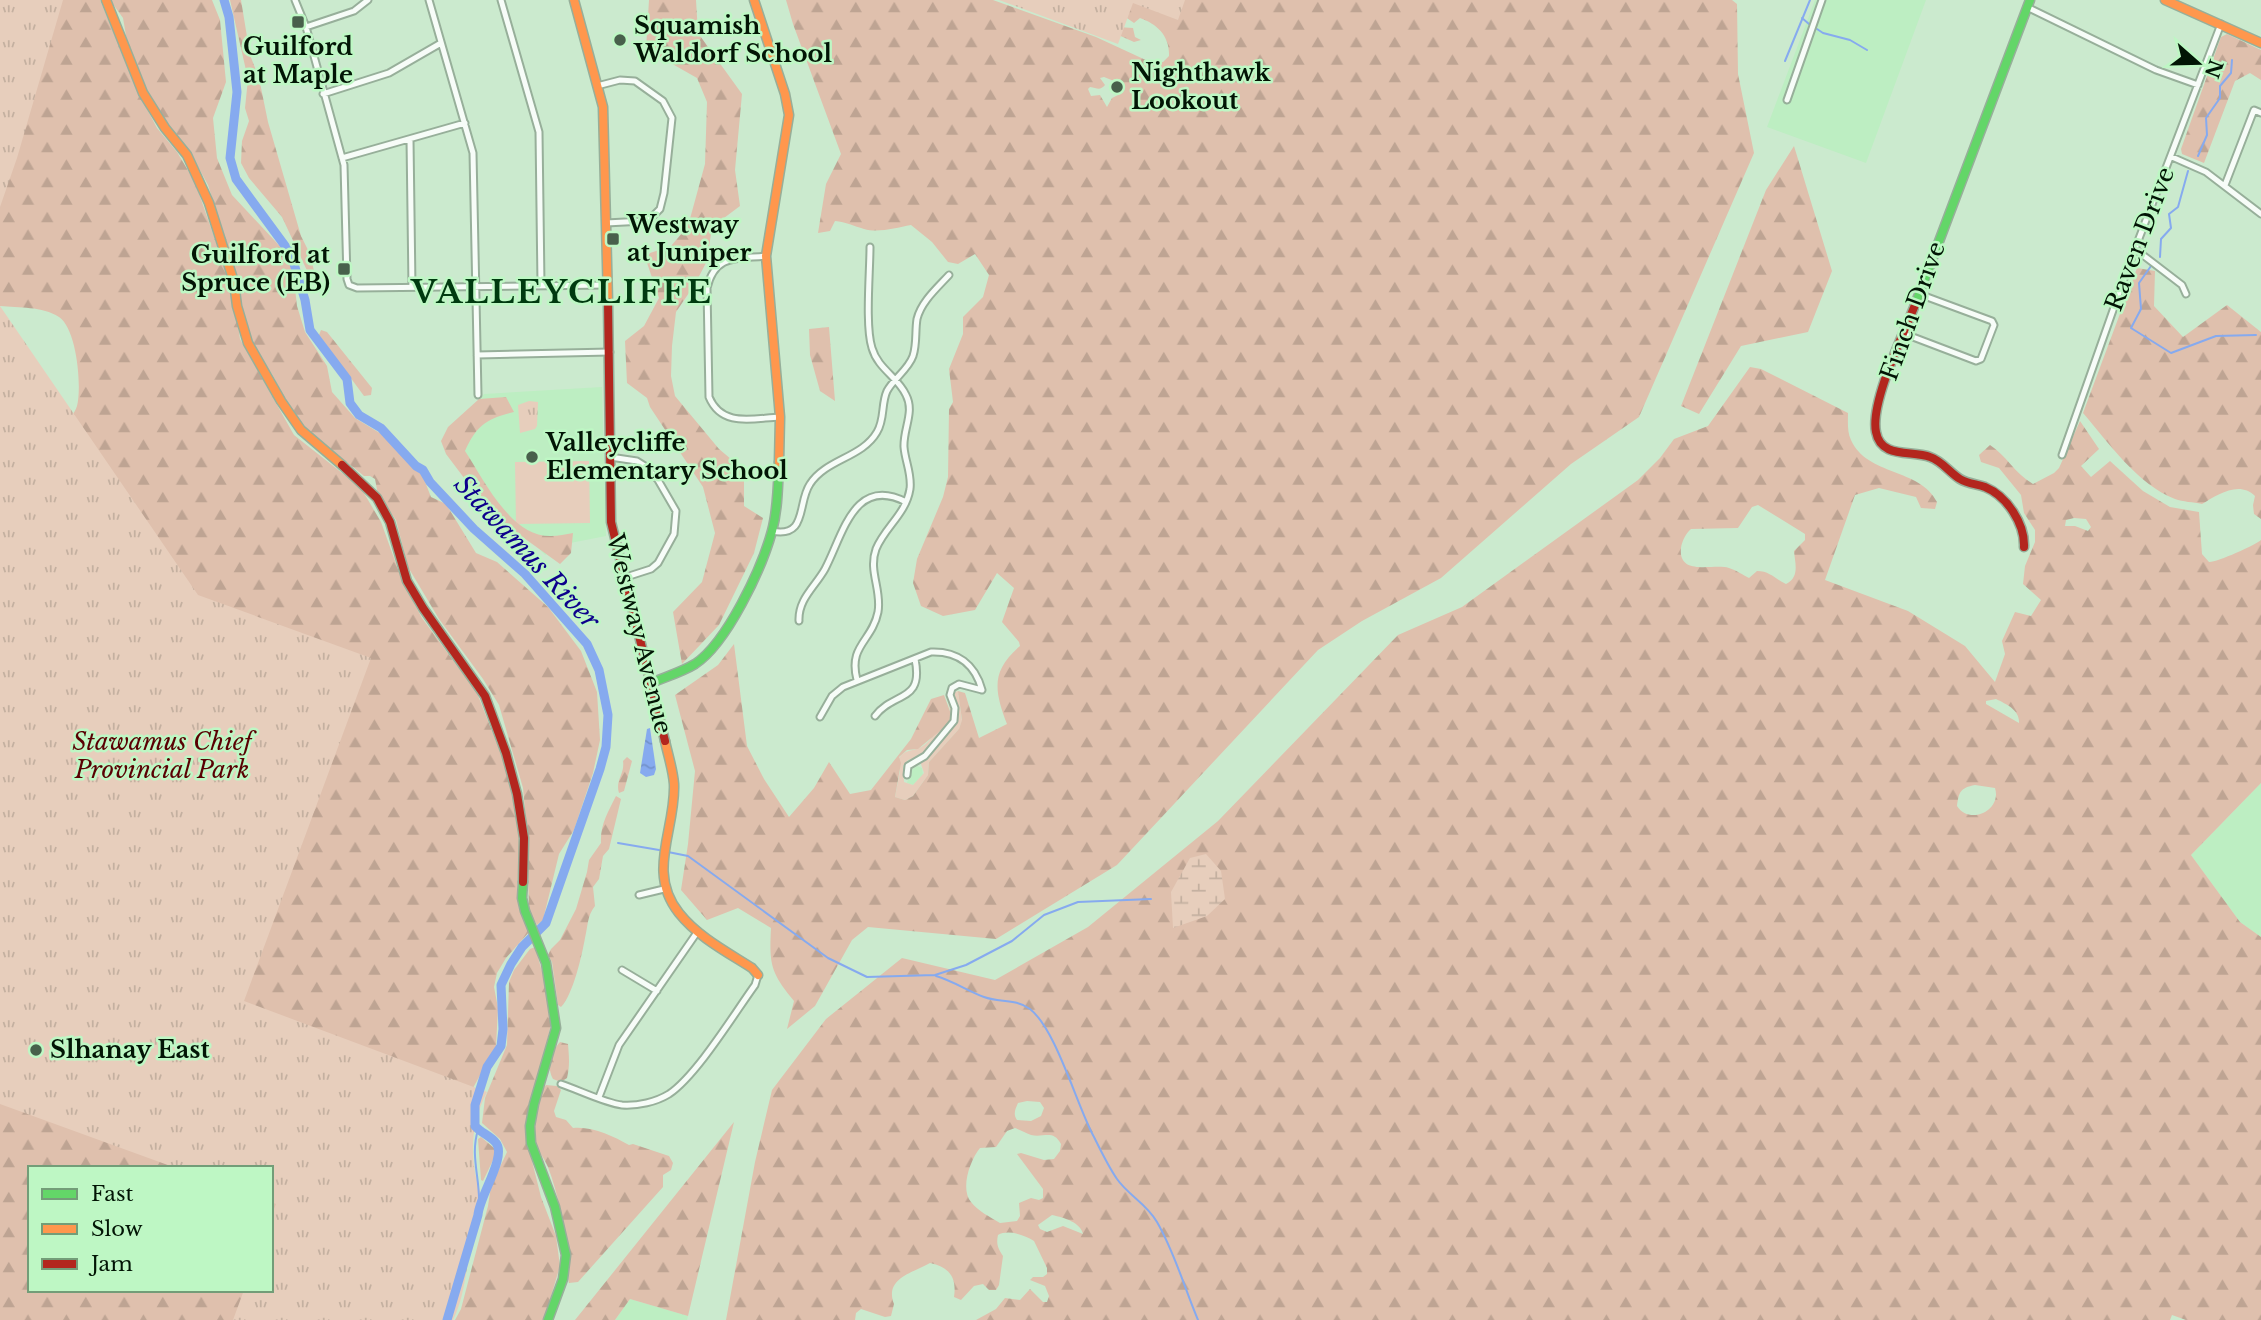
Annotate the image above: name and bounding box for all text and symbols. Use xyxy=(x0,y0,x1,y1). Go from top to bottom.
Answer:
place label: Squamish Waldorf School xyxy=(633,11,832,68)
marker: Guilford at Maple xyxy=(290,14,306,30)
north arrow xyxy=(2163,28,2233,98)
place label: Guilford at Maple xyxy=(243,32,353,89)
marker: Squamish Waldorf School xyxy=(612,32,628,48)
text: N xyxy=(2200,56,2227,81)
place label: Nighthawk Lookout xyxy=(1131,58,1271,115)
marker: Nighthawk Lookout xyxy=(1109,79,1125,95)
street label: Raven Drive xyxy=(2099,163,2180,315)
place label: Westway at Juniper xyxy=(626,210,752,267)
marker: Westway at Juniper xyxy=(605,231,621,247)
street label: Finch Drive xyxy=(1874,237,1951,384)
place label: Guilford at Spruce (EB) xyxy=(181,240,331,297)
marker: Guilford at Spruce (EB) xyxy=(336,261,352,277)
district label: VALLEYCLIFFE xyxy=(410,272,713,312)
place label: Valleycliffe Elementary School xyxy=(545,428,788,485)
marker: Valleycliffe Elementary School xyxy=(524,449,540,465)
water label: Stawamus River xyxy=(448,469,607,636)
street label: Westway Avenue xyxy=(600,530,678,737)
park label: Stawamus Chief Provincial Park xyxy=(72,727,257,784)
place label: Slhanay East xyxy=(50,1035,210,1064)
marker: Slhanay East xyxy=(28,1042,44,1058)
legend xyxy=(28,1166,273,1292)
text: Fast xyxy=(91,1181,133,1207)
text: Slow xyxy=(91,1216,143,1242)
text: Jam xyxy=(88,1251,133,1277)

